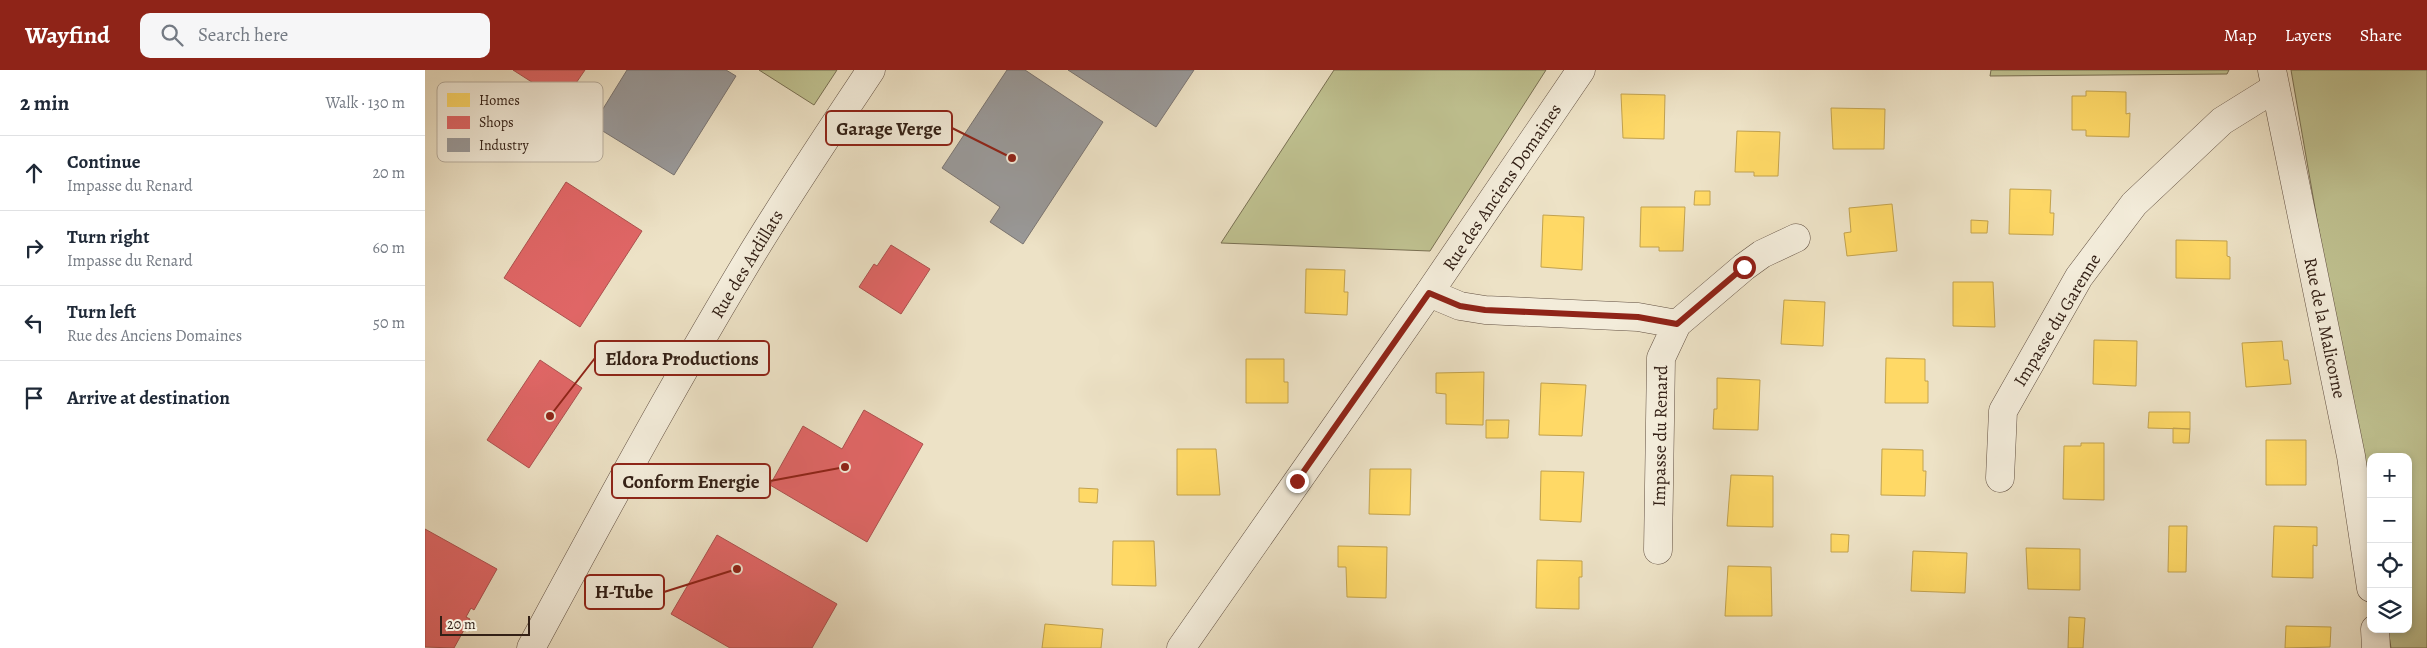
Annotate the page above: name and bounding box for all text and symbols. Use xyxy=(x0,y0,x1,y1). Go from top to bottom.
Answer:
search box xyxy=(140,13,490,58)
text: Wayfind xyxy=(25,19,110,51)
icon: search xyxy=(158,21,186,49)
text: Search here xyxy=(198,22,288,48)
text: Map xyxy=(2224,23,2257,47)
text: Layers xyxy=(2285,23,2332,47)
text: Share xyxy=(2360,23,2402,47)
legend xyxy=(437,82,603,162)
text: 2 min xyxy=(20,89,69,117)
text: Homes xyxy=(479,91,520,110)
text: Walk · 130 m xyxy=(325,92,405,114)
street label: Rue des Anciens Domaines xyxy=(1437,99,1567,275)
callout: Garage Verge xyxy=(826,111,952,145)
text: Shops xyxy=(479,113,514,132)
text: Garage Verge xyxy=(836,116,942,142)
text: Industry xyxy=(479,136,529,155)
text: Continue xyxy=(67,149,141,175)
icon: ahead xyxy=(20,159,48,187)
text: 20 m xyxy=(372,162,405,184)
text: Impasse du Renard xyxy=(67,175,193,197)
street label: Rue des Ardillats xyxy=(705,205,789,323)
text: Turn right xyxy=(67,224,149,250)
icon: right xyxy=(20,234,48,262)
text: 60 m xyxy=(373,237,405,259)
street label: Impasse du Garenne xyxy=(2008,249,2106,391)
text: Impasse du Renard xyxy=(67,250,193,272)
street label: Rue de la Malicorne xyxy=(2298,255,2352,401)
route start xyxy=(1733,256,1756,279)
text: Turn left xyxy=(67,299,136,325)
icon: left xyxy=(20,309,48,337)
text: 50 m xyxy=(373,312,405,334)
text: Rue des Anciens Domaines xyxy=(67,325,242,347)
callout: Eldora Productions xyxy=(595,341,769,375)
text: Eldora Productions xyxy=(605,346,759,372)
street label: Impasse du Renard xyxy=(1647,365,1673,507)
icon: arrive xyxy=(20,384,48,412)
text: Arrive at destination xyxy=(67,385,230,411)
map controls xyxy=(2367,453,2412,633)
button: + xyxy=(2367,453,2412,498)
callout: Conform Energie xyxy=(612,464,770,498)
text: Conform Energie xyxy=(622,469,760,495)
route end xyxy=(1286,470,1309,493)
button: − xyxy=(2367,498,2412,543)
button: locate xyxy=(2367,543,2412,588)
callout: H-Tube xyxy=(585,575,664,609)
text: H-Tube xyxy=(595,579,654,605)
button: layers xyxy=(2367,588,2412,633)
scale bar xyxy=(440,613,530,636)
text: 20 m xyxy=(447,615,476,634)

